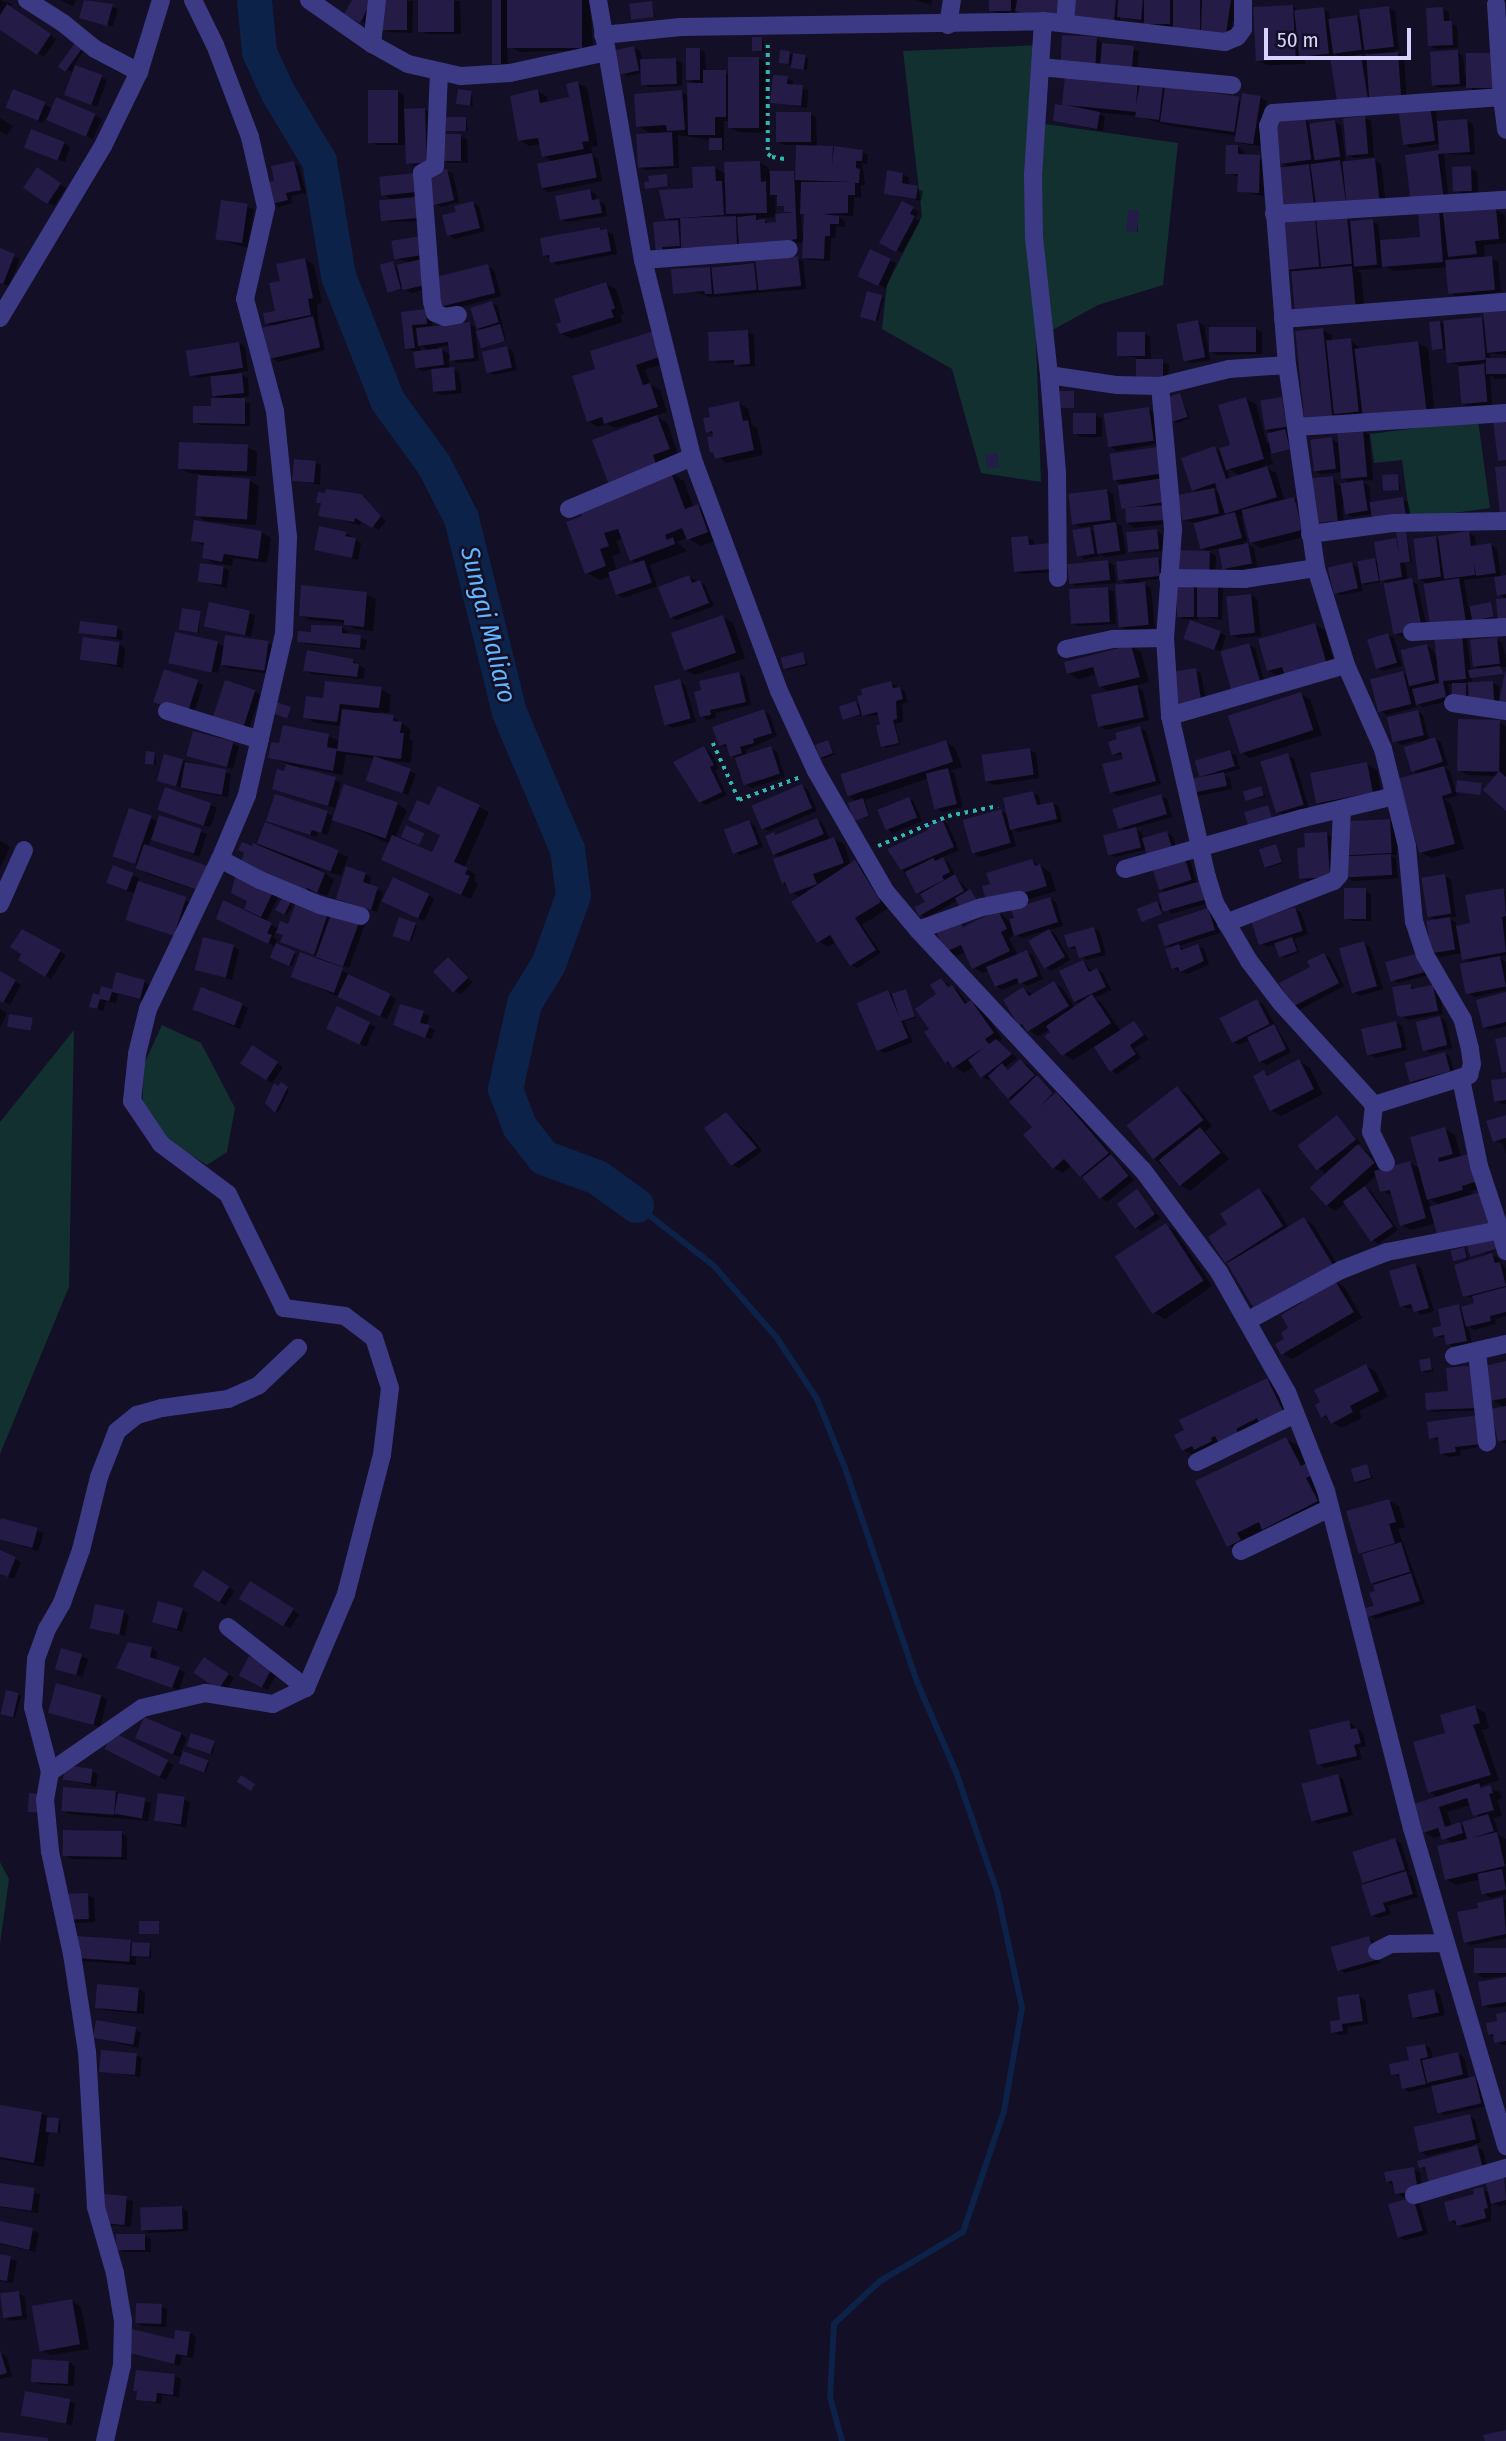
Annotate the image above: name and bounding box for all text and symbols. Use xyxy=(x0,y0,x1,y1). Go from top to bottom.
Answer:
scale bar xyxy=(1268,14,1415,58)
text: 50 m xyxy=(1277,27,1319,53)
water label: Sungai Maliaro xyxy=(454,544,522,706)

